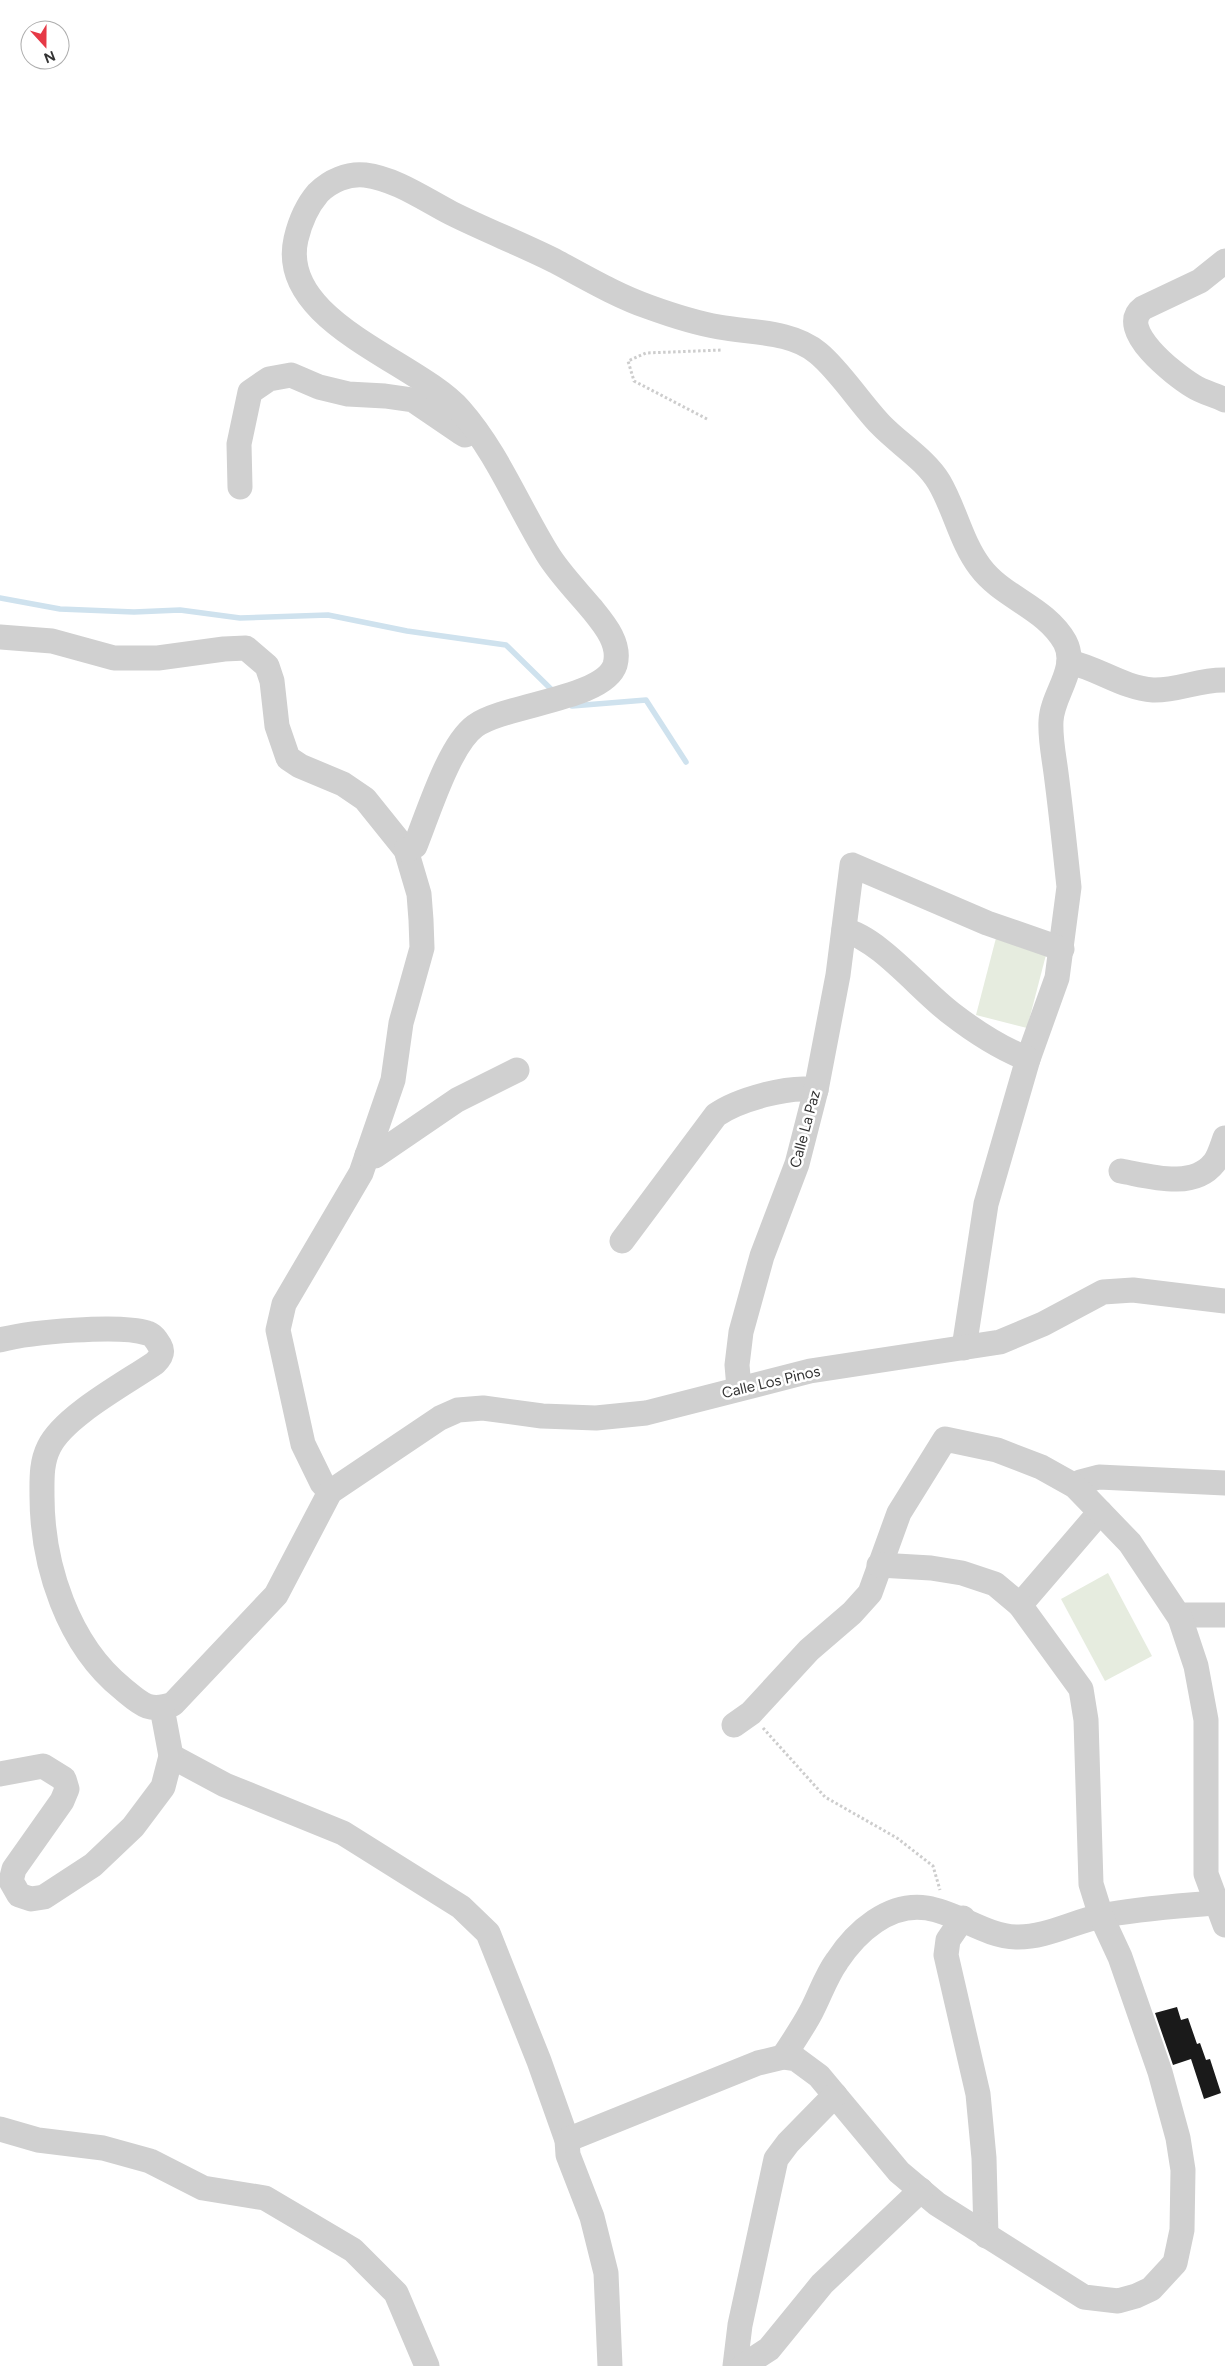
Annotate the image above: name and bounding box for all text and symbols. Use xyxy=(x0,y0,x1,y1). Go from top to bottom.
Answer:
north arrow xyxy=(20,20,70,70)
text: N xyxy=(41,47,58,67)
street label: Calle La Paz xyxy=(786,1088,824,1170)
street label: Calle Los Pinos xyxy=(720,1362,822,1402)

